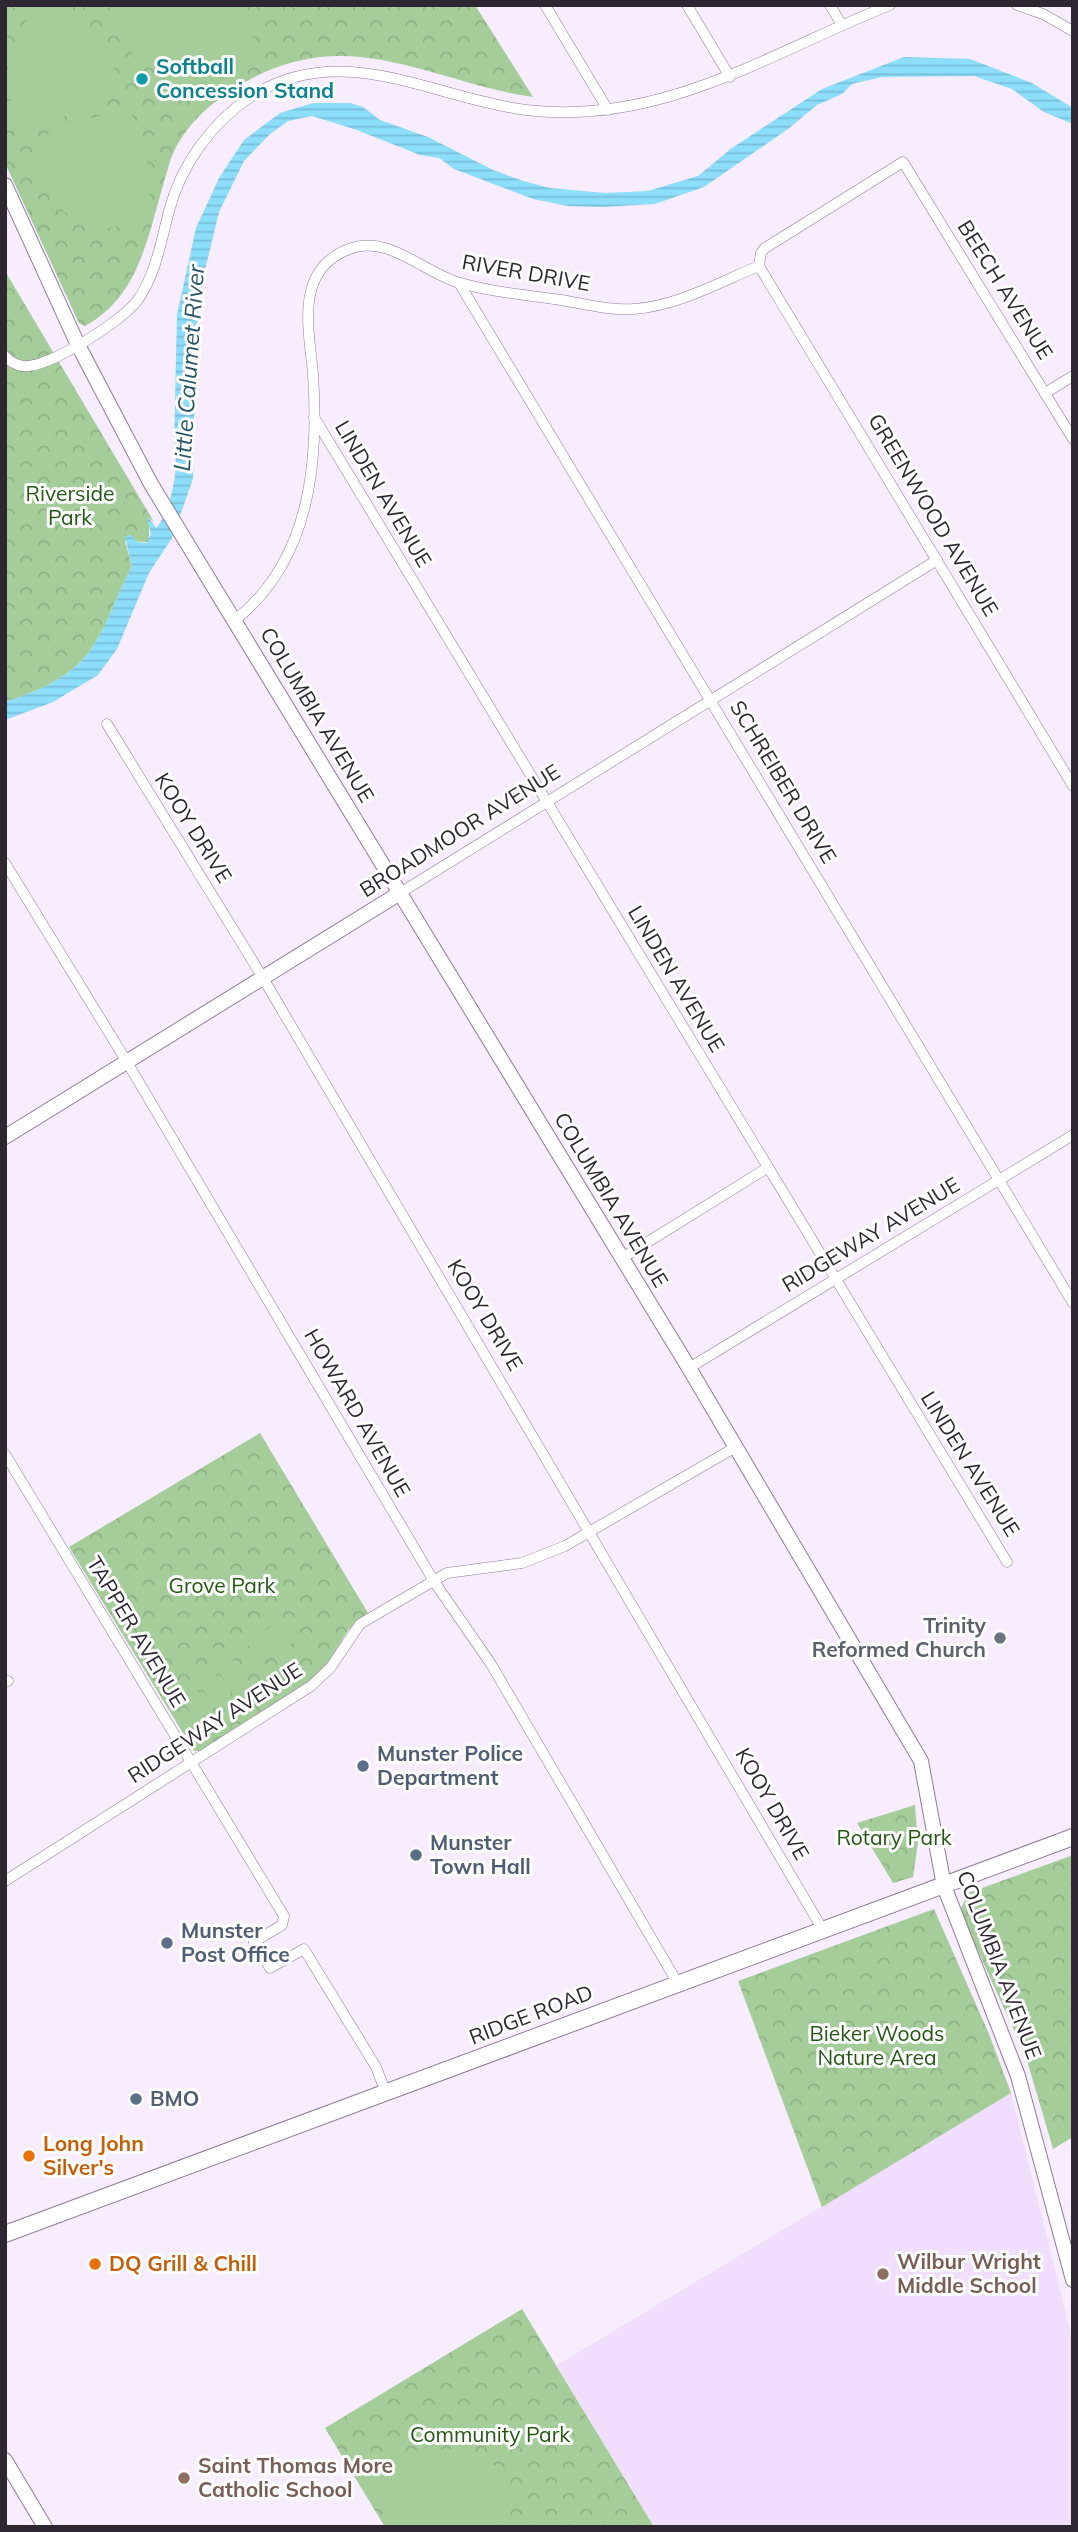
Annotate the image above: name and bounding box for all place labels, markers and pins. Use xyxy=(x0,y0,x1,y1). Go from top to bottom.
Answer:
place label: Softball Concession Stand xyxy=(156,53,334,103)
marker: Softball Concession Stand xyxy=(134,71,150,87)
place label: Trinity Reformed Church xyxy=(812,1612,987,1662)
marker: Trinity Reformed Church xyxy=(992,1630,1008,1646)
place label: Munster Police Department xyxy=(377,1740,523,1790)
marker: Munster Police Department xyxy=(355,1758,371,1774)
place label: Munster Town Hall xyxy=(430,1829,531,1879)
marker: Munster Town Hall xyxy=(408,1847,424,1863)
place label: Munster Post Office xyxy=(181,1917,290,1967)
marker: Munster Post Office xyxy=(159,1935,175,1951)
place label: BMO xyxy=(150,2085,199,2111)
marker: BMO xyxy=(128,2091,144,2107)
place label: Long John Silver's xyxy=(43,2130,144,2180)
marker: Long John Silver's xyxy=(21,2148,37,2164)
place label: Wilbur Wright Middle School xyxy=(897,2248,1041,2298)
place label: DQ Grill & Chill xyxy=(109,2250,257,2276)
marker: DQ Grill & Chill xyxy=(87,2256,103,2272)
marker: Wilbur Wright Middle School xyxy=(875,2266,891,2282)
place label: Saint Thomas More Catholic School xyxy=(198,2452,393,2502)
marker: Saint Thomas More Catholic School xyxy=(176,2470,192,2486)

